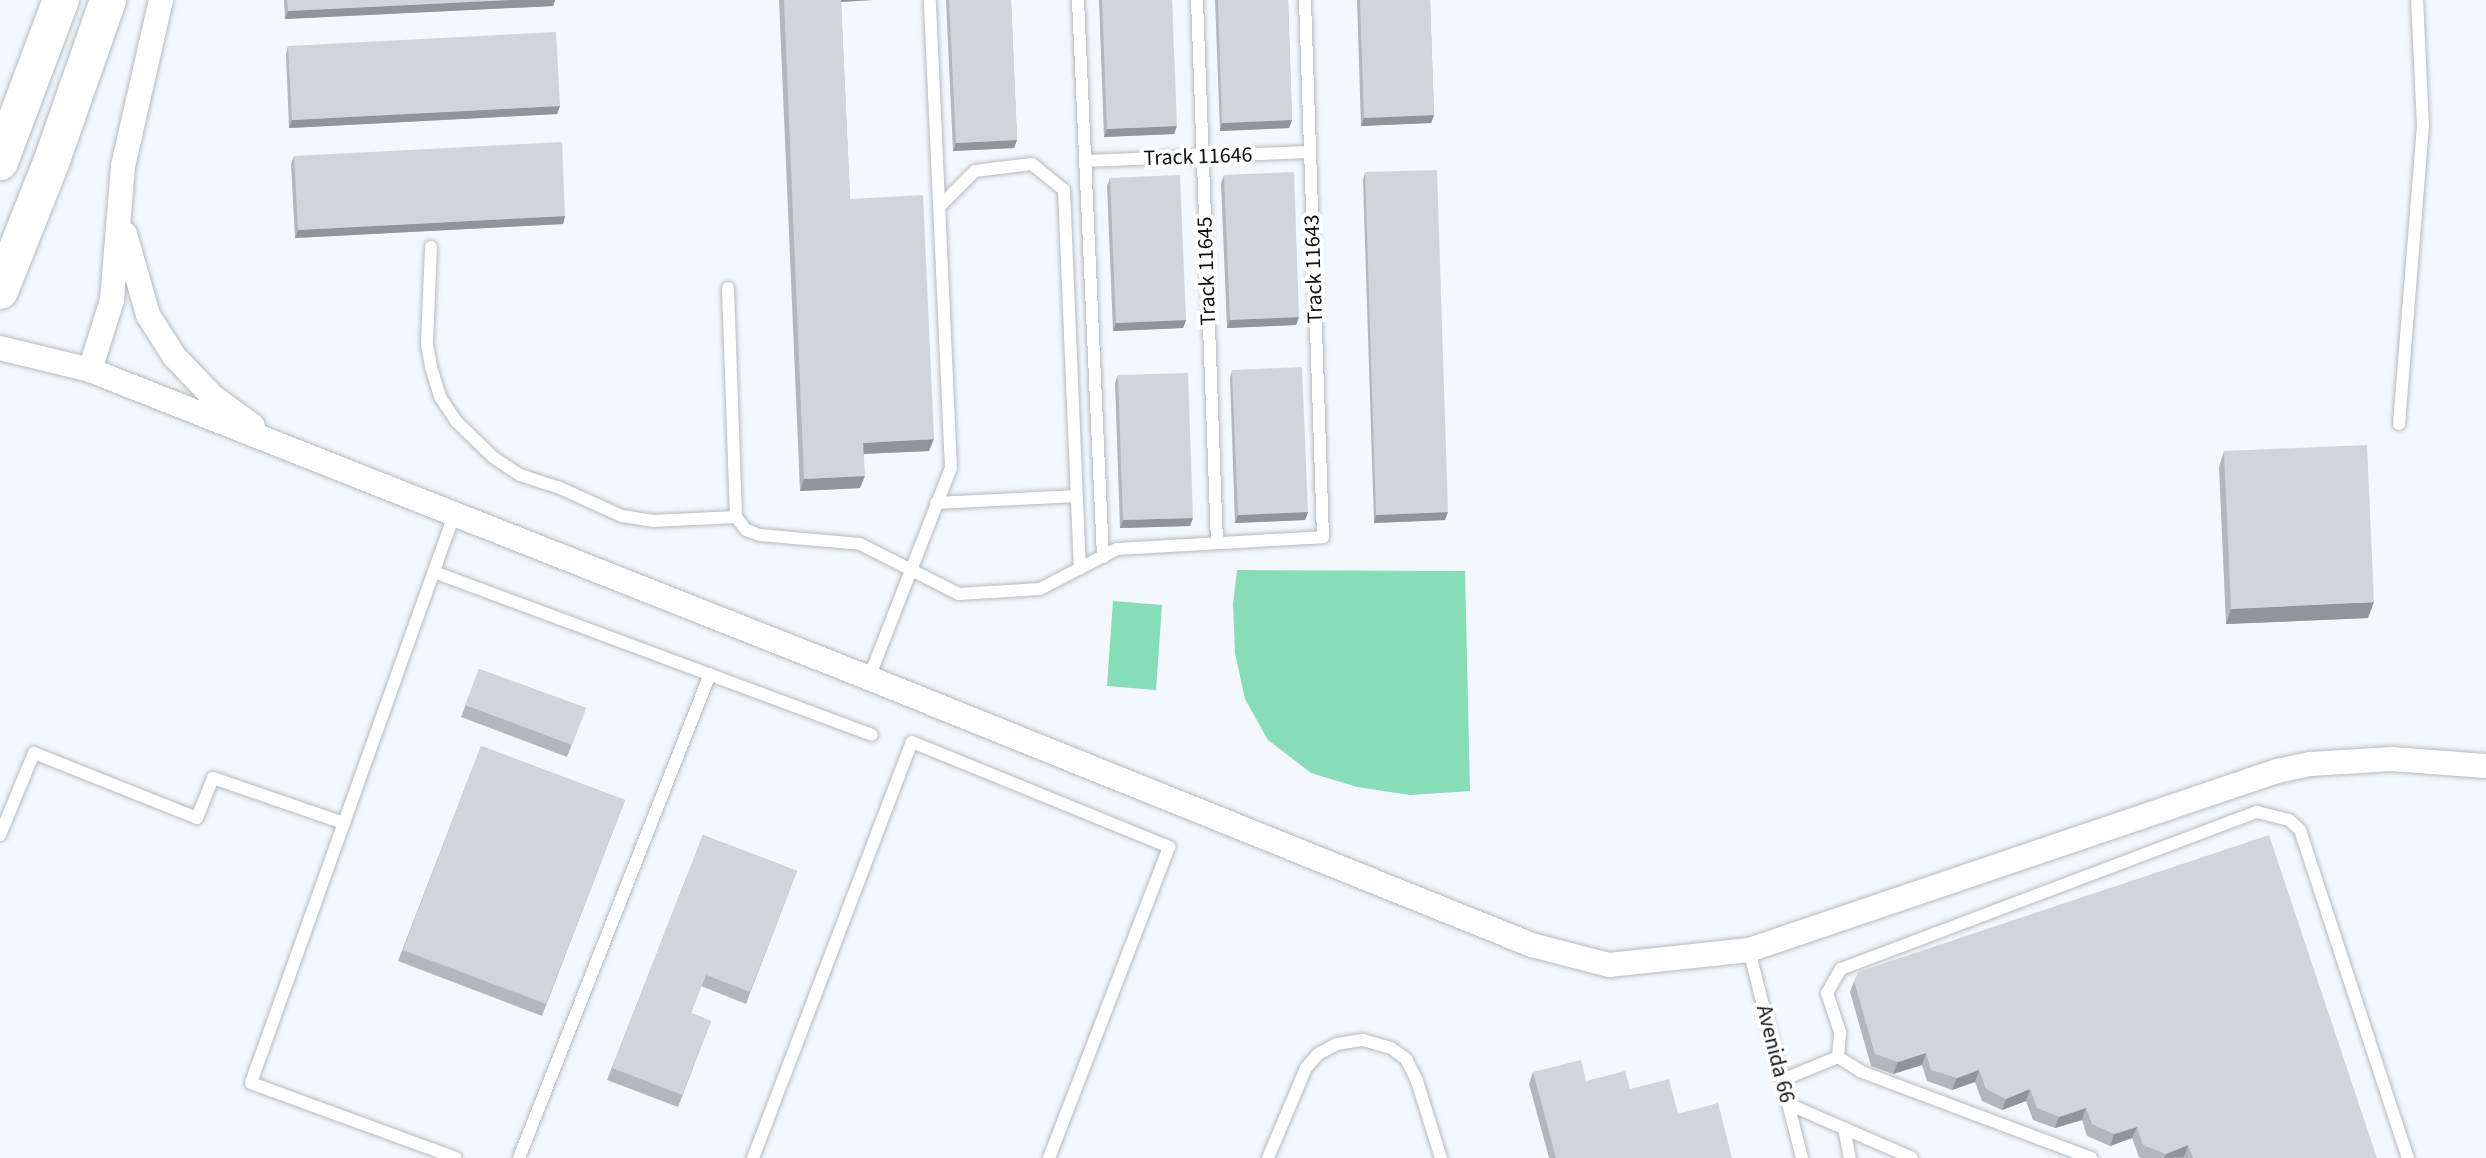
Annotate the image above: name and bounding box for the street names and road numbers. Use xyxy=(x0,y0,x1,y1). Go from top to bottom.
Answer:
street label: Track 11646 xyxy=(1143,142,1253,172)
street label: Track 11643 xyxy=(1299,214,1329,324)
street label: Track 11645 xyxy=(1192,216,1222,326)
street label: Avenida 66 xyxy=(1750,1002,1800,1106)

